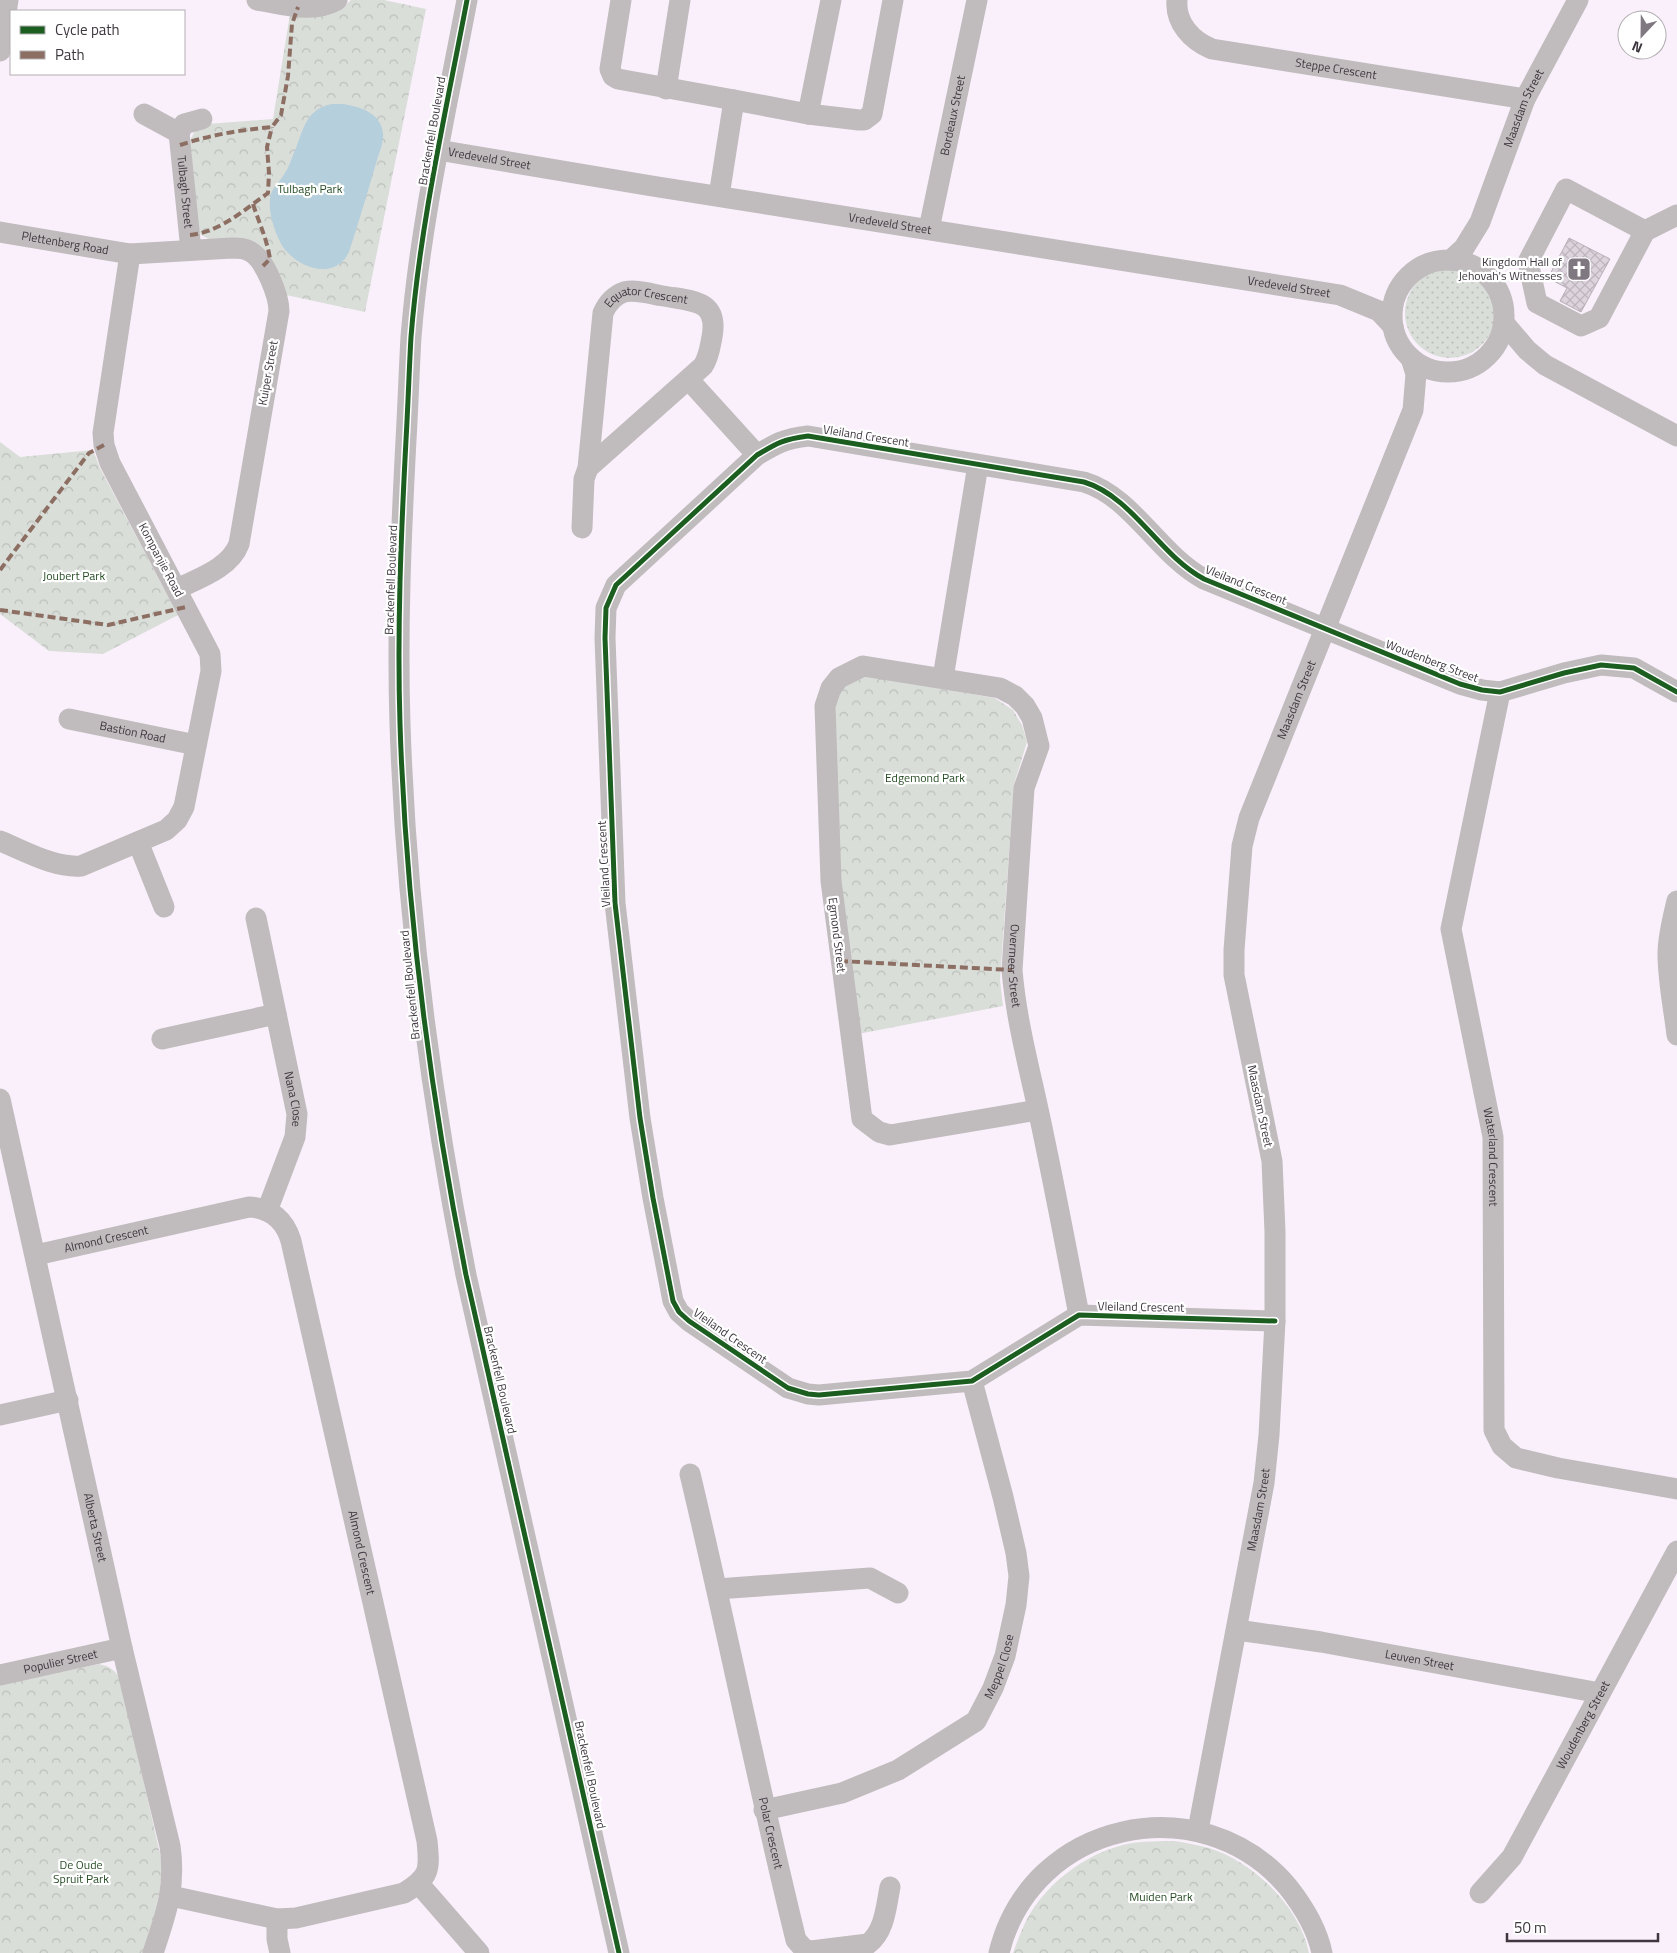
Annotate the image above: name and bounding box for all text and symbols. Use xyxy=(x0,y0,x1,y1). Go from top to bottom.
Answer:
legend xyxy=(10,10,185,75)
north arrow xyxy=(1617,10,1667,60)
text: Cycle path xyxy=(55,18,120,41)
text: N xyxy=(1629,36,1645,59)
text: Path xyxy=(55,43,85,66)
street label: Steppe Crescent xyxy=(1294,52,1379,84)
street label: Maasdam Street xyxy=(1498,65,1549,150)
street label: Bordeaux Street xyxy=(935,73,970,157)
street label: Brackenfell Boulevard xyxy=(413,75,450,187)
street label: Vredeveld Street xyxy=(447,142,533,175)
street label: Tulbagh Street xyxy=(172,155,199,230)
park label: Tulbagh Park xyxy=(278,179,343,198)
street label: Vredeveld Street xyxy=(847,207,934,239)
street label: Plettenberg Road xyxy=(20,226,110,259)
place label: Kingdom Hall of Jehovah's Witnesses xyxy=(1458,252,1562,285)
church icon: Kingdom Hall of Jehovah's Witnesses xyxy=(1566,256,1592,282)
street label: Vredeveld Street xyxy=(1246,271,1333,302)
street label: Equator Crescent xyxy=(599,281,690,311)
street label: Kuiper Street xyxy=(252,338,283,407)
street label: Vleiland Crescent xyxy=(822,419,911,452)
street label: Kompanjie Road xyxy=(134,519,189,600)
street label: Brackenfell Boulevard xyxy=(379,525,402,635)
street label: Vleiland Crescent xyxy=(1202,559,1291,610)
park label: Joubert Park xyxy=(43,566,105,585)
street label: Woudenberg Street xyxy=(1383,634,1482,687)
street label: Maasdam Street xyxy=(1272,657,1321,742)
street label: Bastion Road xyxy=(98,715,168,748)
park label: Edgemond Park xyxy=(885,768,965,787)
street label: Vleiland Crescent xyxy=(592,819,615,908)
street label: Egmond Street xyxy=(823,896,852,974)
street label: Overmeer Street xyxy=(1003,923,1027,1009)
street label: Brackenfell Boulevard xyxy=(394,929,425,1041)
street label: Maasdam Street xyxy=(1243,1063,1279,1150)
street label: Nana Close xyxy=(279,1069,307,1128)
street label: Waterland Crescent xyxy=(1478,1106,1503,1207)
street label: Almond Crescent xyxy=(62,1220,151,1257)
street label: Vleiland Crescent xyxy=(1098,1296,1185,1317)
street label: Vleiland Crescent xyxy=(689,1303,772,1369)
street label: Brackenfell Boulevard xyxy=(479,1324,522,1436)
street label: Maasdam Street xyxy=(1241,1467,1275,1553)
street label: Alberta Street xyxy=(79,1491,113,1565)
street label: Almond Crescent xyxy=(343,1508,381,1597)
street label: Meppel Close xyxy=(979,1632,1018,1702)
street label: Populier Street xyxy=(22,1644,100,1679)
street label: Leuven Street xyxy=(1383,1644,1456,1675)
street label: Woudenberg Street xyxy=(1551,1676,1615,1773)
street label: Brackenfell Boulevard xyxy=(570,1719,611,1831)
street label: Polar Crescent xyxy=(754,1795,789,1871)
park label: De Oude Spruit Park xyxy=(53,1855,109,1888)
park label: Muiden Park xyxy=(1129,1887,1193,1906)
scale bar xyxy=(1507,1910,1658,1942)
text: 50 m xyxy=(1514,1916,1547,1939)

